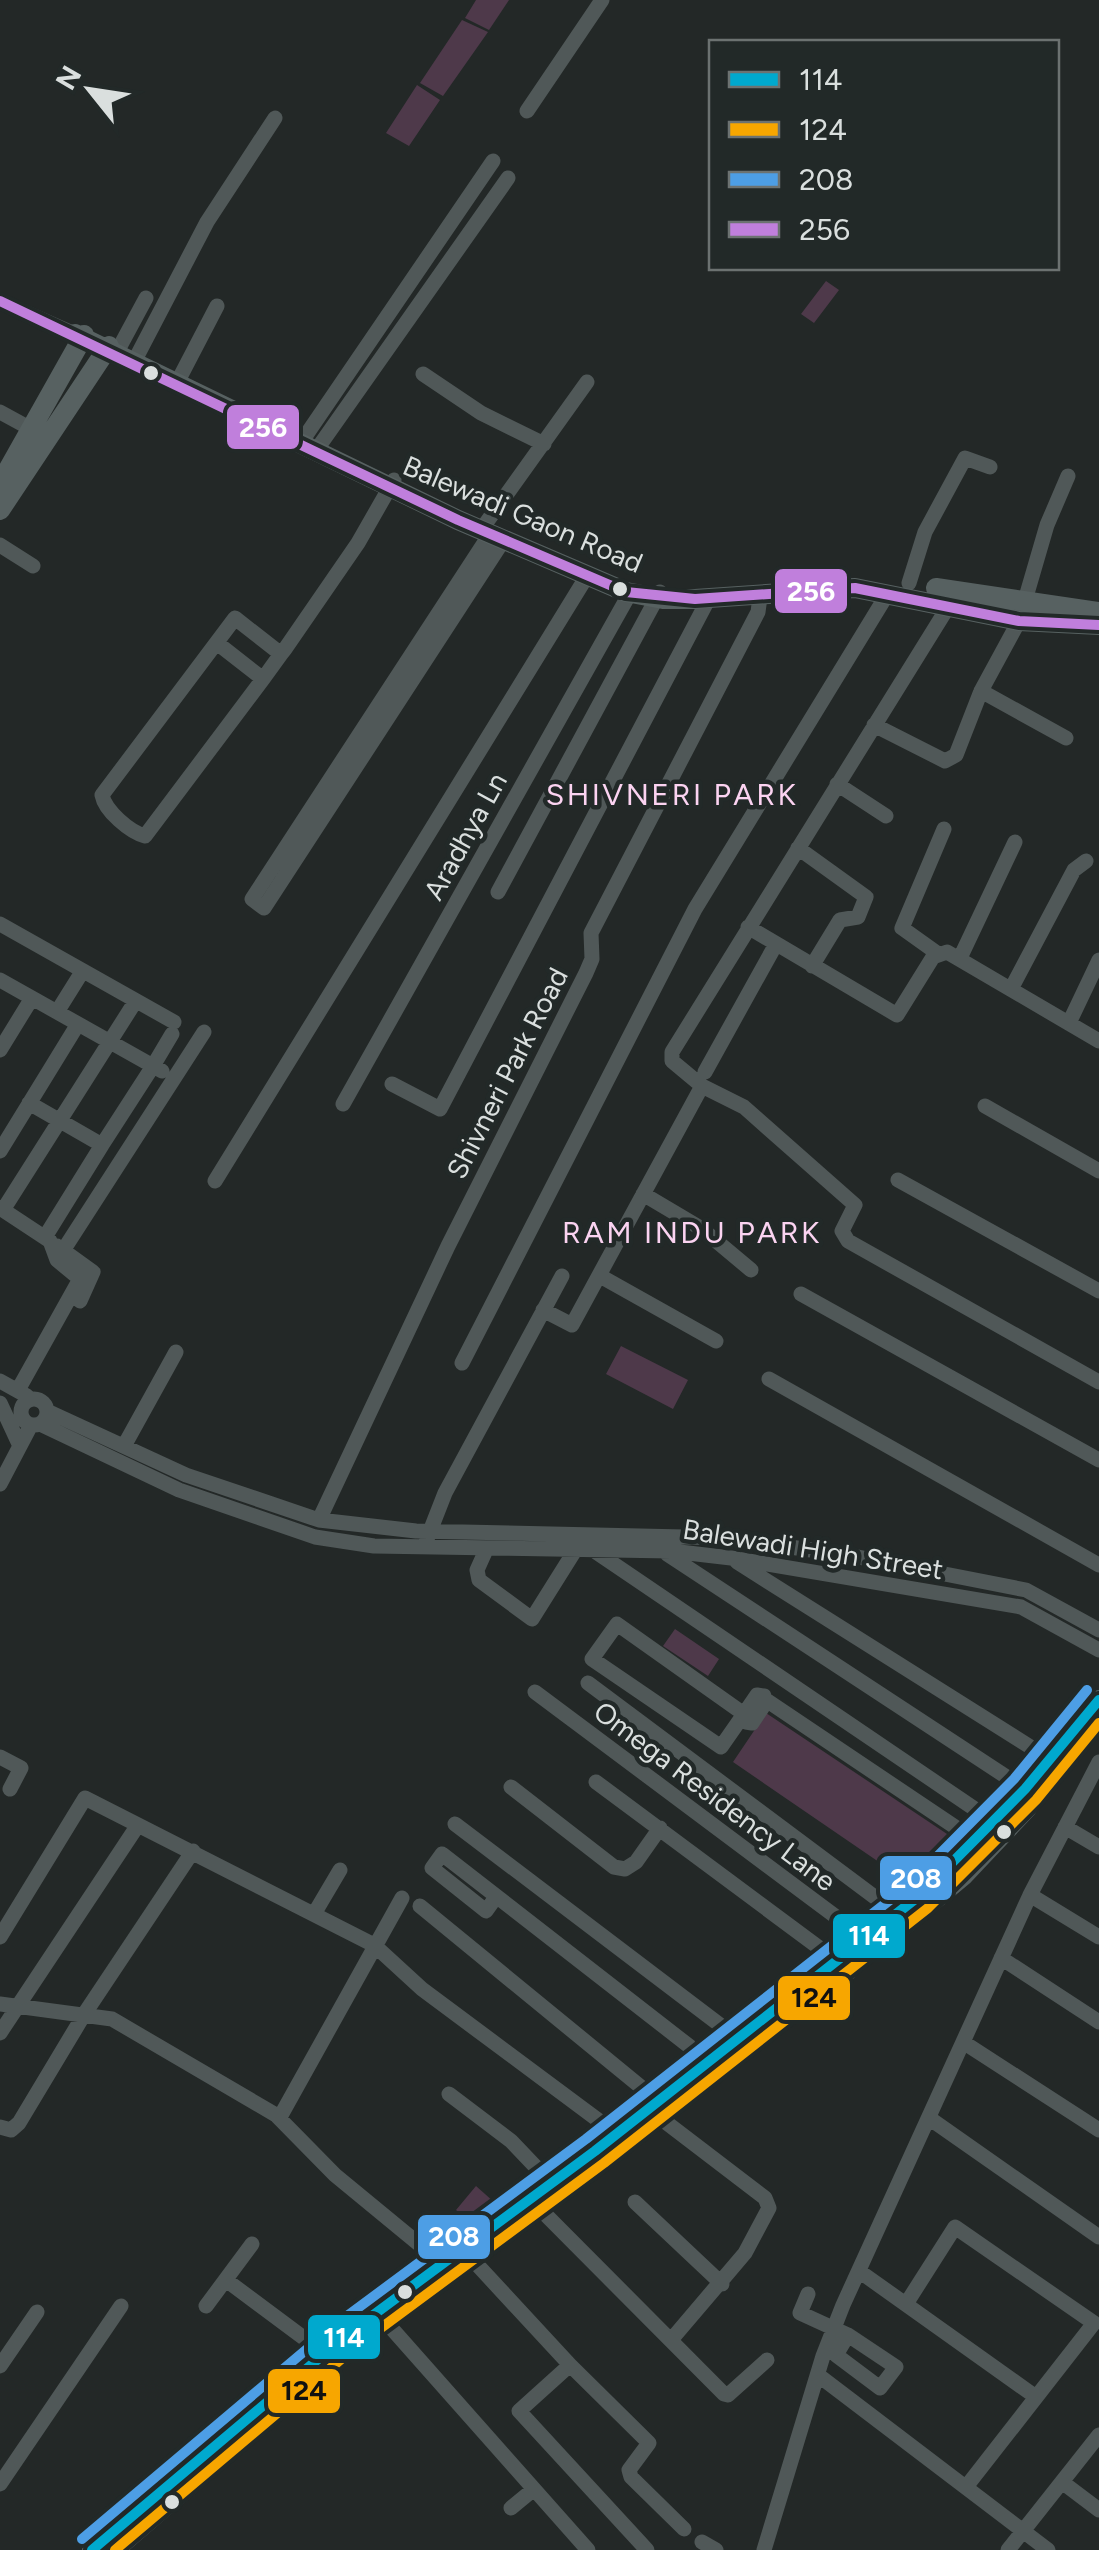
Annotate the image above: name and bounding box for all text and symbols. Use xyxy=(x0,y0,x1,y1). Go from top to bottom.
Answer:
north arrow xyxy=(40,40,140,140)
legend xyxy=(709,40,1059,270)
text: N xyxy=(48,60,88,95)
text: 114 xyxy=(799,61,842,98)
text: 124 xyxy=(799,111,847,148)
text: 208 xyxy=(799,161,853,198)
text: 256 xyxy=(799,211,850,248)
unlabelled marker xyxy=(141,363,161,383)
line badge: 256 xyxy=(225,403,301,451)
text: 256 xyxy=(239,410,287,444)
street label: Balewadi Gaon Road xyxy=(398,448,648,580)
line badge: 256 xyxy=(773,567,849,615)
text: 256 xyxy=(787,574,835,608)
unlabelled marker xyxy=(610,579,630,599)
street label: Aradhya Ln xyxy=(416,766,514,906)
district label: SHIVNERI PARK xyxy=(546,776,798,813)
street label: Shivneri Park Road xyxy=(439,962,575,1184)
district label: RAM INDU PARK xyxy=(562,1214,822,1251)
street label: Balewadi High Street xyxy=(680,1512,946,1586)
street label: Omega Residency Lane xyxy=(587,1694,843,1898)
unlabelled marker xyxy=(994,1822,1014,1842)
line badge: 208 xyxy=(878,1854,954,1902)
text: 208 xyxy=(890,1861,942,1895)
line badge: 114 xyxy=(831,1912,907,1960)
text: 114 xyxy=(848,1918,890,1952)
line badge: 124 xyxy=(776,1974,852,2022)
text: 124 xyxy=(791,1980,837,2014)
line badge: 208 xyxy=(416,2213,492,2261)
text: 208 xyxy=(428,2219,480,2253)
unlabelled marker xyxy=(395,2282,415,2302)
line badge: 114 xyxy=(306,2313,382,2361)
text: 114 xyxy=(323,2320,365,2354)
line badge: 124 xyxy=(266,2367,342,2415)
text: 124 xyxy=(281,2373,327,2407)
unlabelled marker xyxy=(162,2492,182,2512)

